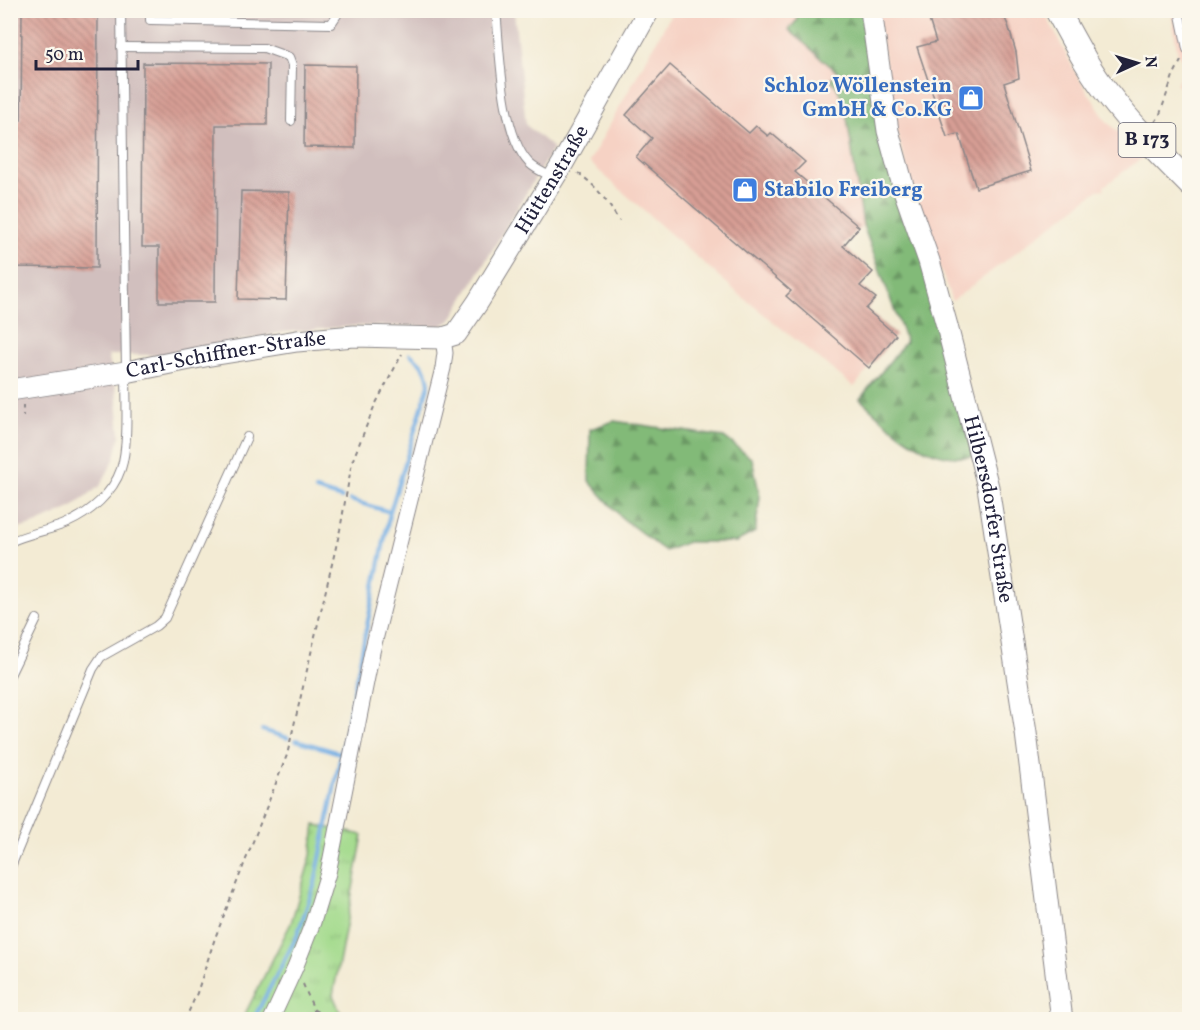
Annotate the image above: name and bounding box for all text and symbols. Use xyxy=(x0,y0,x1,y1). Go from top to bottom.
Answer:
scale bar xyxy=(36,33,138,71)
north arrow xyxy=(1107,33,1167,93)
text: 50 m xyxy=(45,43,84,68)
text: N xyxy=(1139,56,1161,69)
place label: Schloz Wöllenstein GmbH & Co.KG xyxy=(764,72,952,125)
shop icon: Schloz Wöllenstein GmbH & Co.KG xyxy=(956,83,986,113)
street label: Hüttenstraße xyxy=(508,120,596,240)
road number: B 173 xyxy=(1118,123,1176,157)
shop icon: Stabilo Freiberg xyxy=(730,175,760,205)
place label: Stabilo Freiberg xyxy=(764,176,923,205)
street label: Carl-Schiffner-Straße xyxy=(124,324,327,386)
street label: Hilbersdorfer Straße xyxy=(956,412,1020,605)

